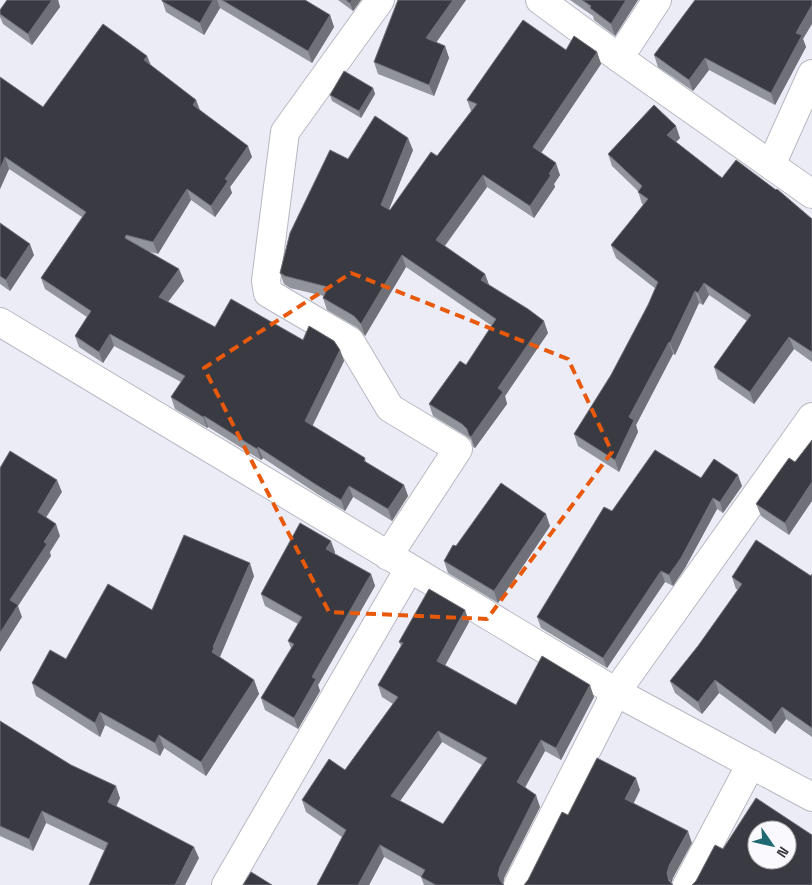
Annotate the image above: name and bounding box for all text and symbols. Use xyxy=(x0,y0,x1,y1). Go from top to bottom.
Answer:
north arrow xyxy=(747,820,797,870)
text: N xyxy=(773,843,793,861)

